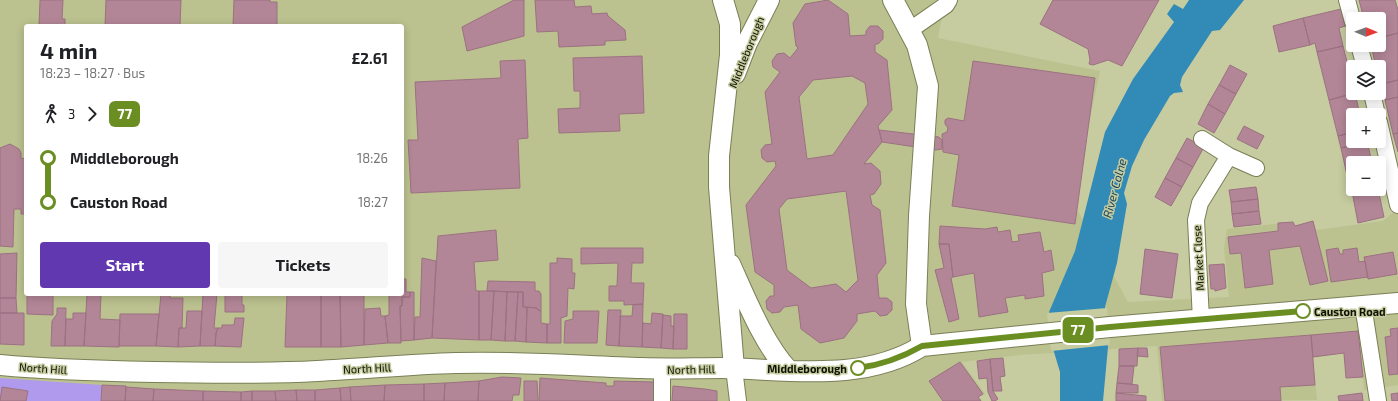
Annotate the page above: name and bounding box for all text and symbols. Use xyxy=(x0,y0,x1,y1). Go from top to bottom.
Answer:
north arrow xyxy=(1346,12,1386,52)
map controls xyxy=(1346,12,1386,196)
street label: Middleborough xyxy=(726,14,766,90)
text: 4 min xyxy=(40,37,97,63)
text: £2.61 xyxy=(352,49,388,67)
button: layers xyxy=(1346,60,1386,100)
text: 18:23 – 18:27 · Bus xyxy=(40,65,145,81)
icon: walk xyxy=(40,103,62,125)
icon: forward xyxy=(81,103,103,125)
text: 77 xyxy=(117,105,132,122)
text: 3 xyxy=(68,106,75,122)
button: + xyxy=(1346,108,1386,148)
text: Middleborough xyxy=(70,149,179,167)
text: 18:26 xyxy=(357,150,388,166)
water label: River Colne xyxy=(1099,156,1129,219)
button: − xyxy=(1346,156,1386,196)
text: Causton Road xyxy=(70,193,167,211)
text: 18:27 xyxy=(358,194,388,210)
street label: Market Close xyxy=(1190,225,1206,291)
button: Start xyxy=(40,242,210,288)
button: Tickets xyxy=(218,242,388,288)
marker: Causton Road xyxy=(1295,303,1311,319)
place label: Causton Road xyxy=(1314,305,1385,318)
line badge: 77 xyxy=(1060,317,1096,343)
text: 77 xyxy=(1071,321,1085,338)
street label: North Hill xyxy=(19,360,68,376)
street label: North Hill xyxy=(343,360,392,376)
marker: Middleborough xyxy=(850,360,866,376)
street label: North Hill xyxy=(667,362,716,376)
place label: Middleborough xyxy=(767,362,847,375)

